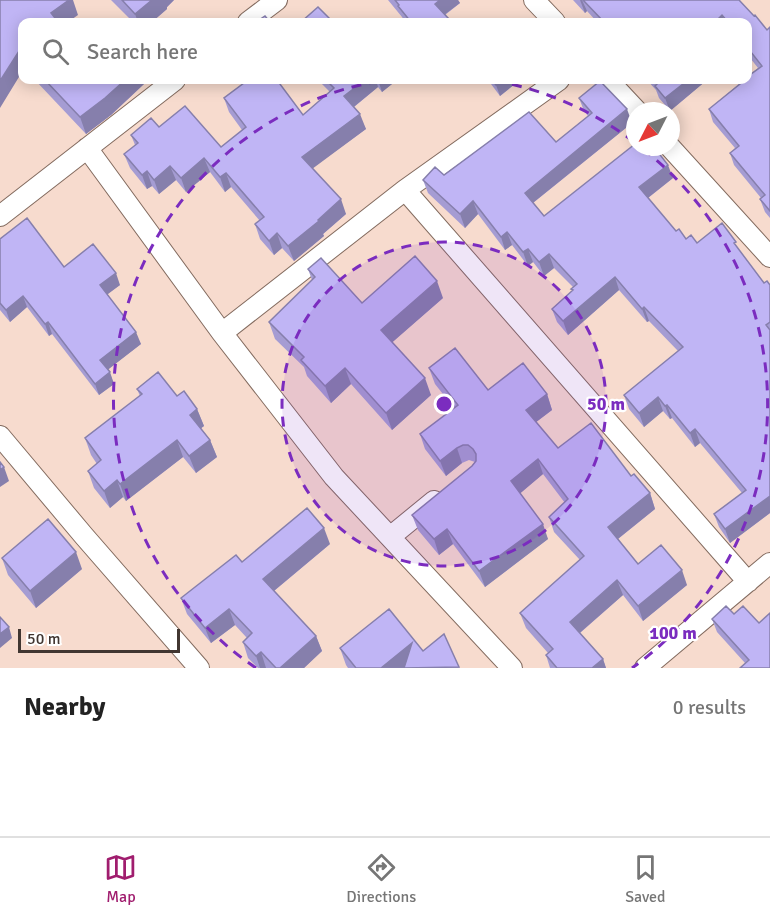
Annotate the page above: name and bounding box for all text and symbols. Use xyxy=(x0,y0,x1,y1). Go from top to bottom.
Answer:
search box xyxy=(18,18,752,84)
icon: search xyxy=(39,35,72,68)
text: Search here xyxy=(87,38,198,65)
north arrow xyxy=(626,102,680,156)
text: 50 m xyxy=(587,393,625,415)
centre of rings xyxy=(434,394,454,414)
text: 100 m xyxy=(649,622,697,644)
scale bar xyxy=(18,626,180,654)
text: 50 m xyxy=(27,629,61,649)
text: Nearby xyxy=(24,691,105,723)
text: 0 results xyxy=(673,695,746,720)
tab: Map xyxy=(104,851,137,907)
tab: Directions xyxy=(346,851,416,907)
tab: Saved xyxy=(625,851,666,907)

